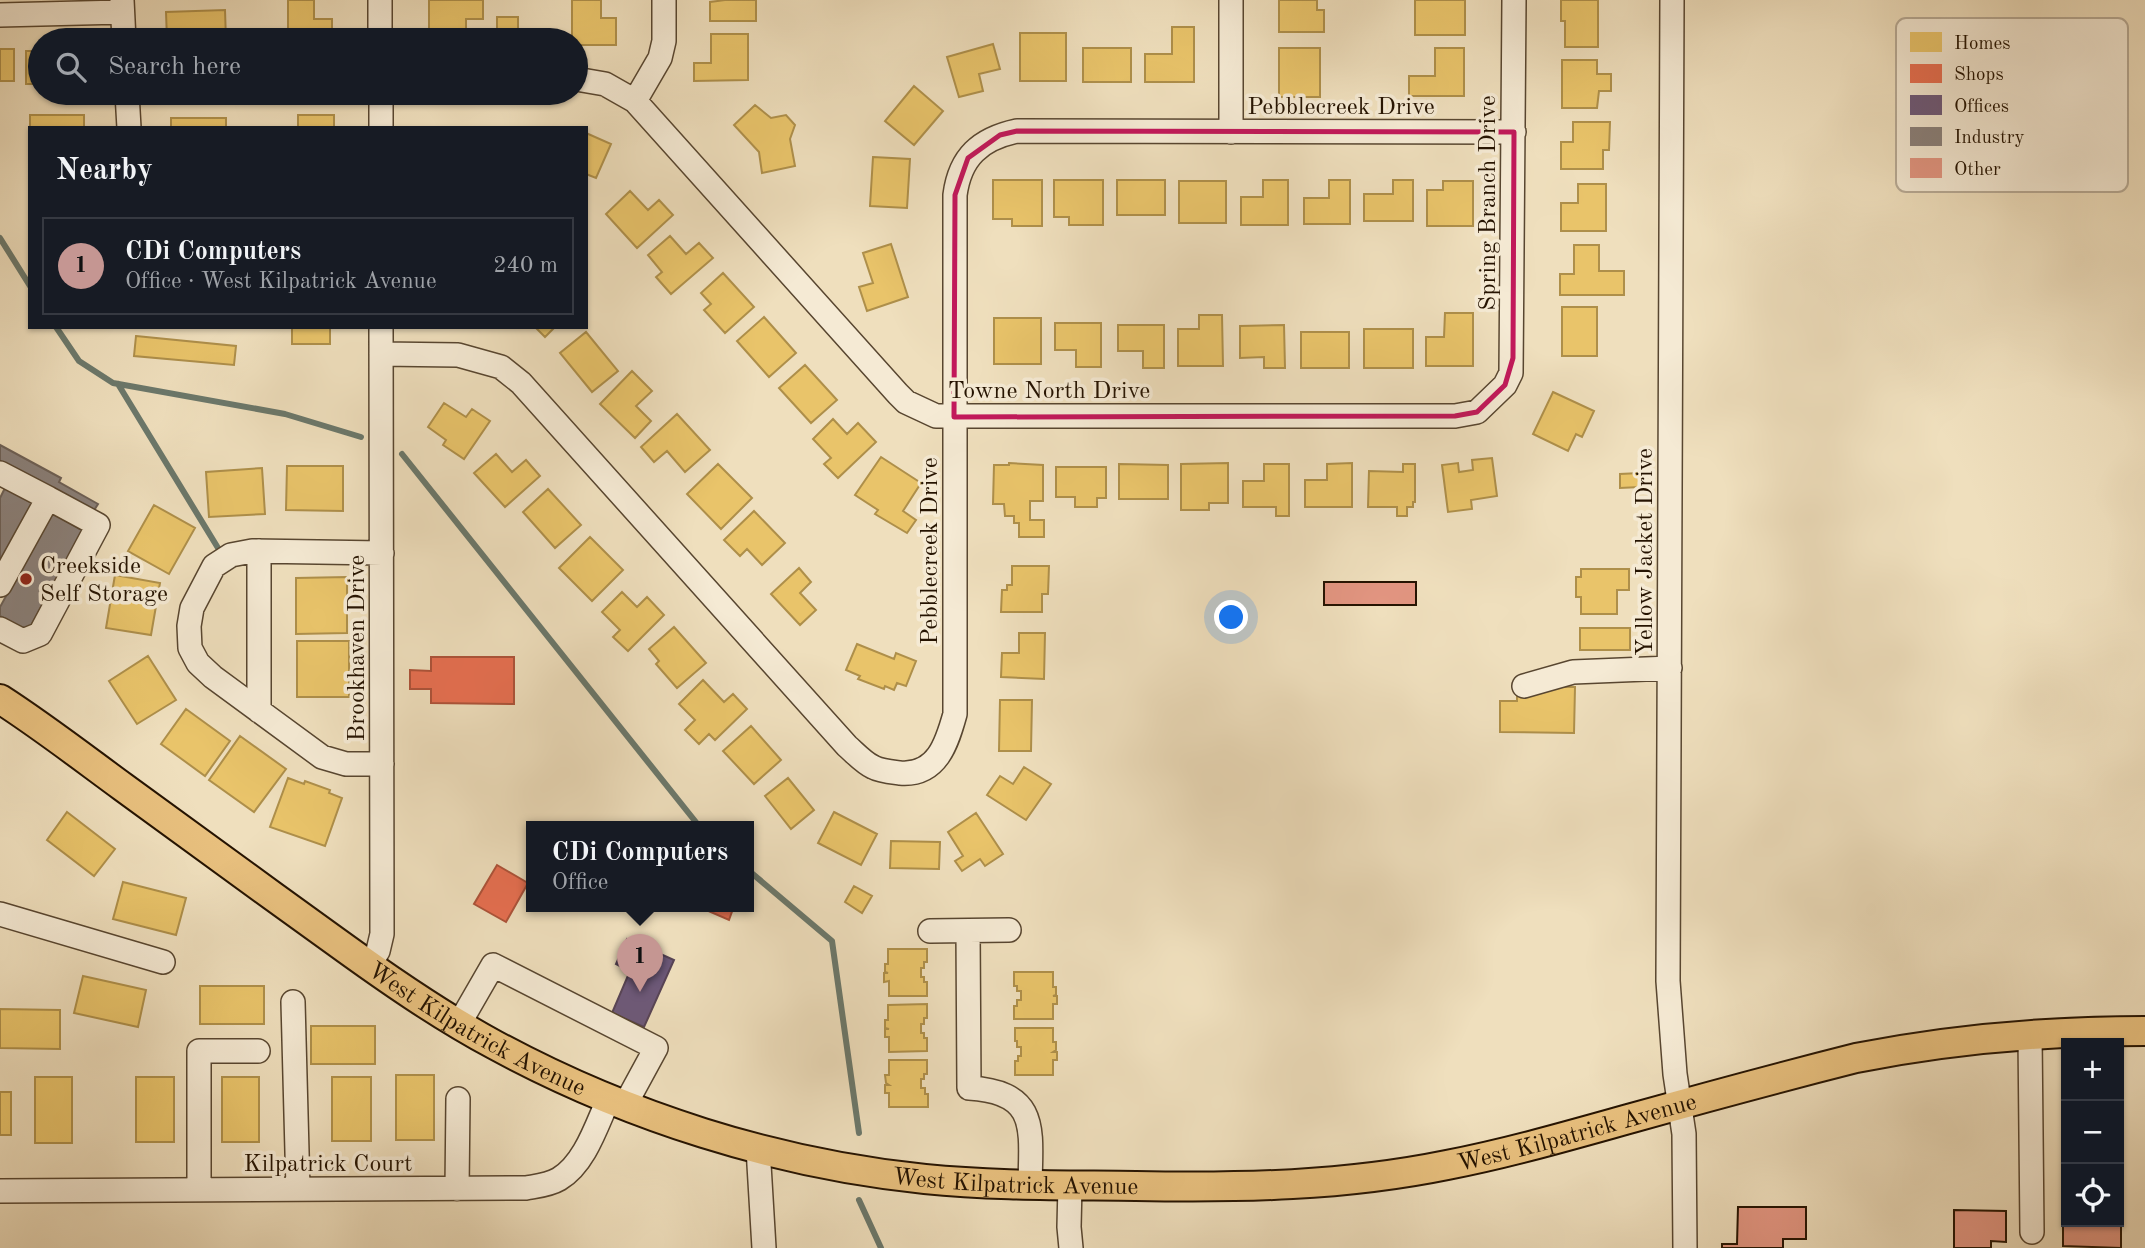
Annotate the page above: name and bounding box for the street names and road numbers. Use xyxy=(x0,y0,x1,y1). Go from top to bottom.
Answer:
street label: Spring Branch Drive xyxy=(1477,95,1501,311)
street label: Pebblecreek Drive xyxy=(1247,96,1435,120)
street label: Towne North Drive xyxy=(948,380,1150,404)
street label: Yellow Jacket Drive xyxy=(1634,448,1658,656)
street label: Pebblecreek Drive xyxy=(919,457,943,645)
street label: Brookhaven Drive xyxy=(346,555,370,741)
street label: West Kilpatrick Avenue xyxy=(363,959,589,1102)
street label: West Kilpatrick Avenue xyxy=(1456,1091,1699,1177)
street label: Kilpatrick Court xyxy=(244,1153,412,1177)
street label: West Kilpatrick Avenue xyxy=(891,1165,1138,1200)

